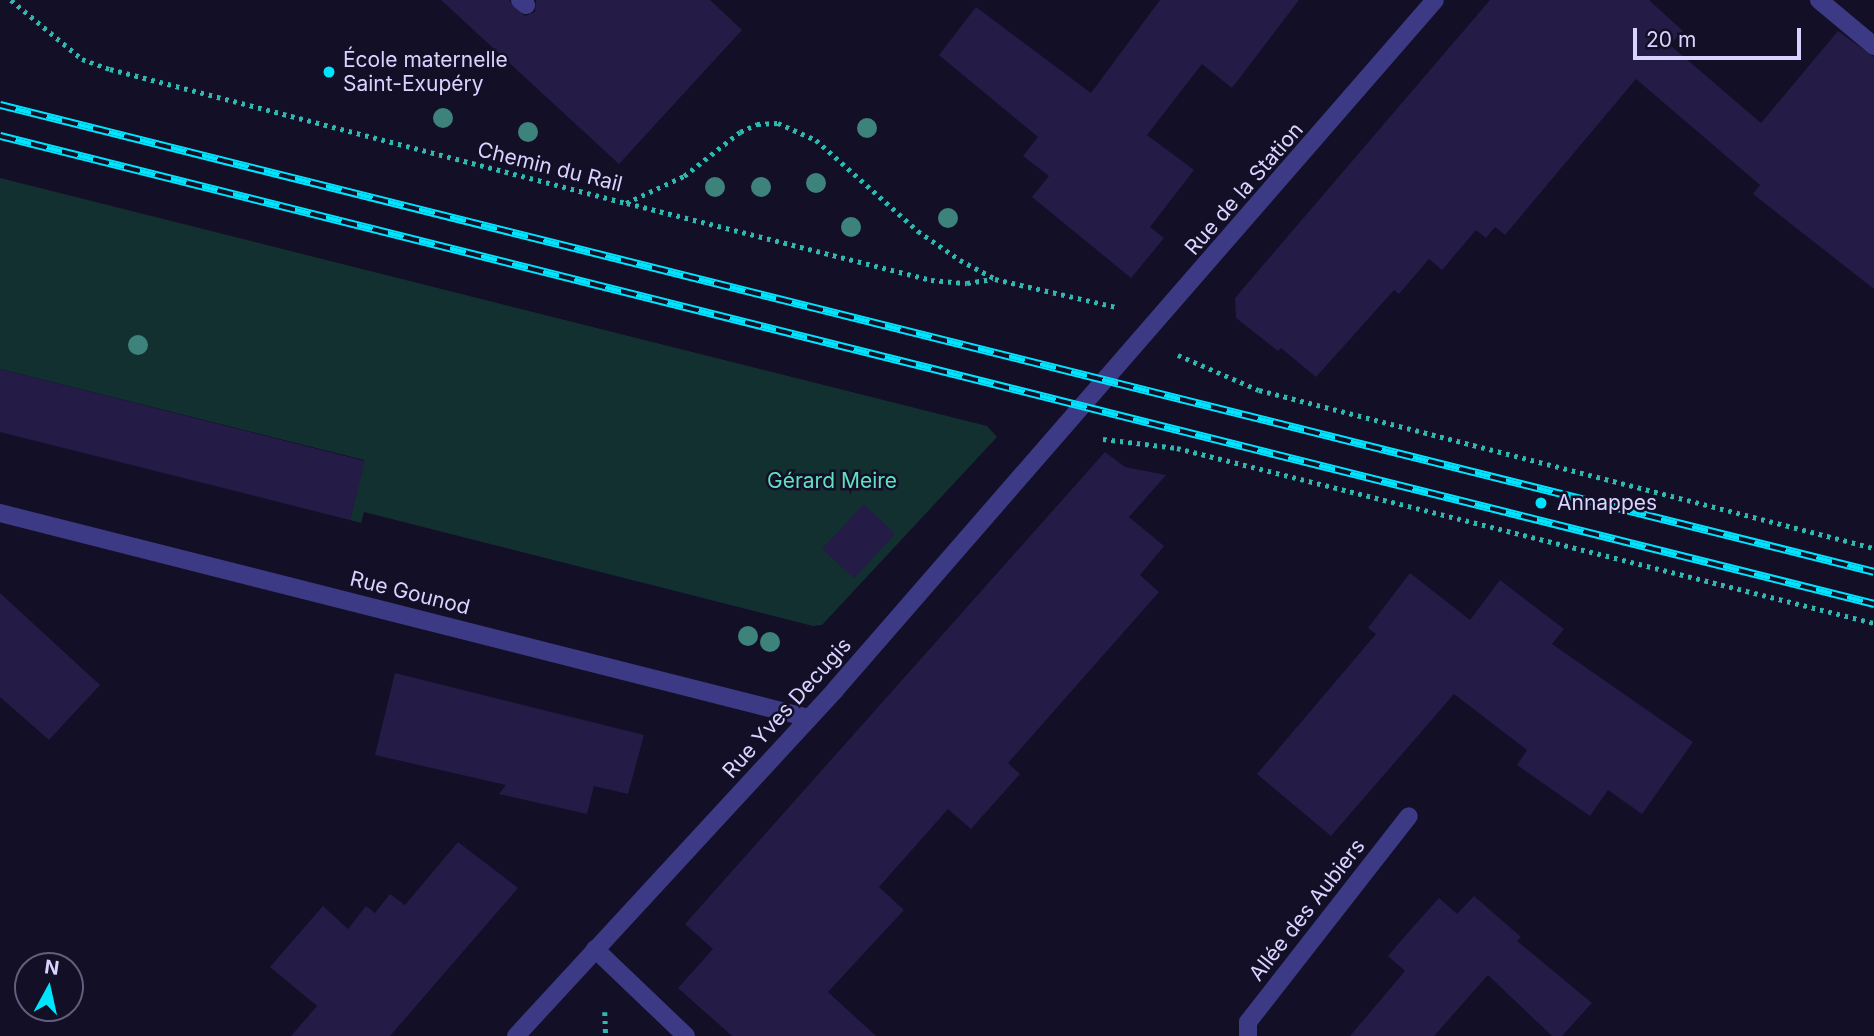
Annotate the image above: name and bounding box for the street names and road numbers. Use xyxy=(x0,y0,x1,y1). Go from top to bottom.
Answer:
street label: Rue de la Station xyxy=(1180,118,1308,260)
street label: Chemin du Rail xyxy=(475,137,625,197)
street label: Rue Gounod xyxy=(347,566,473,620)
street label: Rue Yves Decugis xyxy=(717,633,857,783)
street label: Allée des Aubiers xyxy=(1244,834,1370,986)

